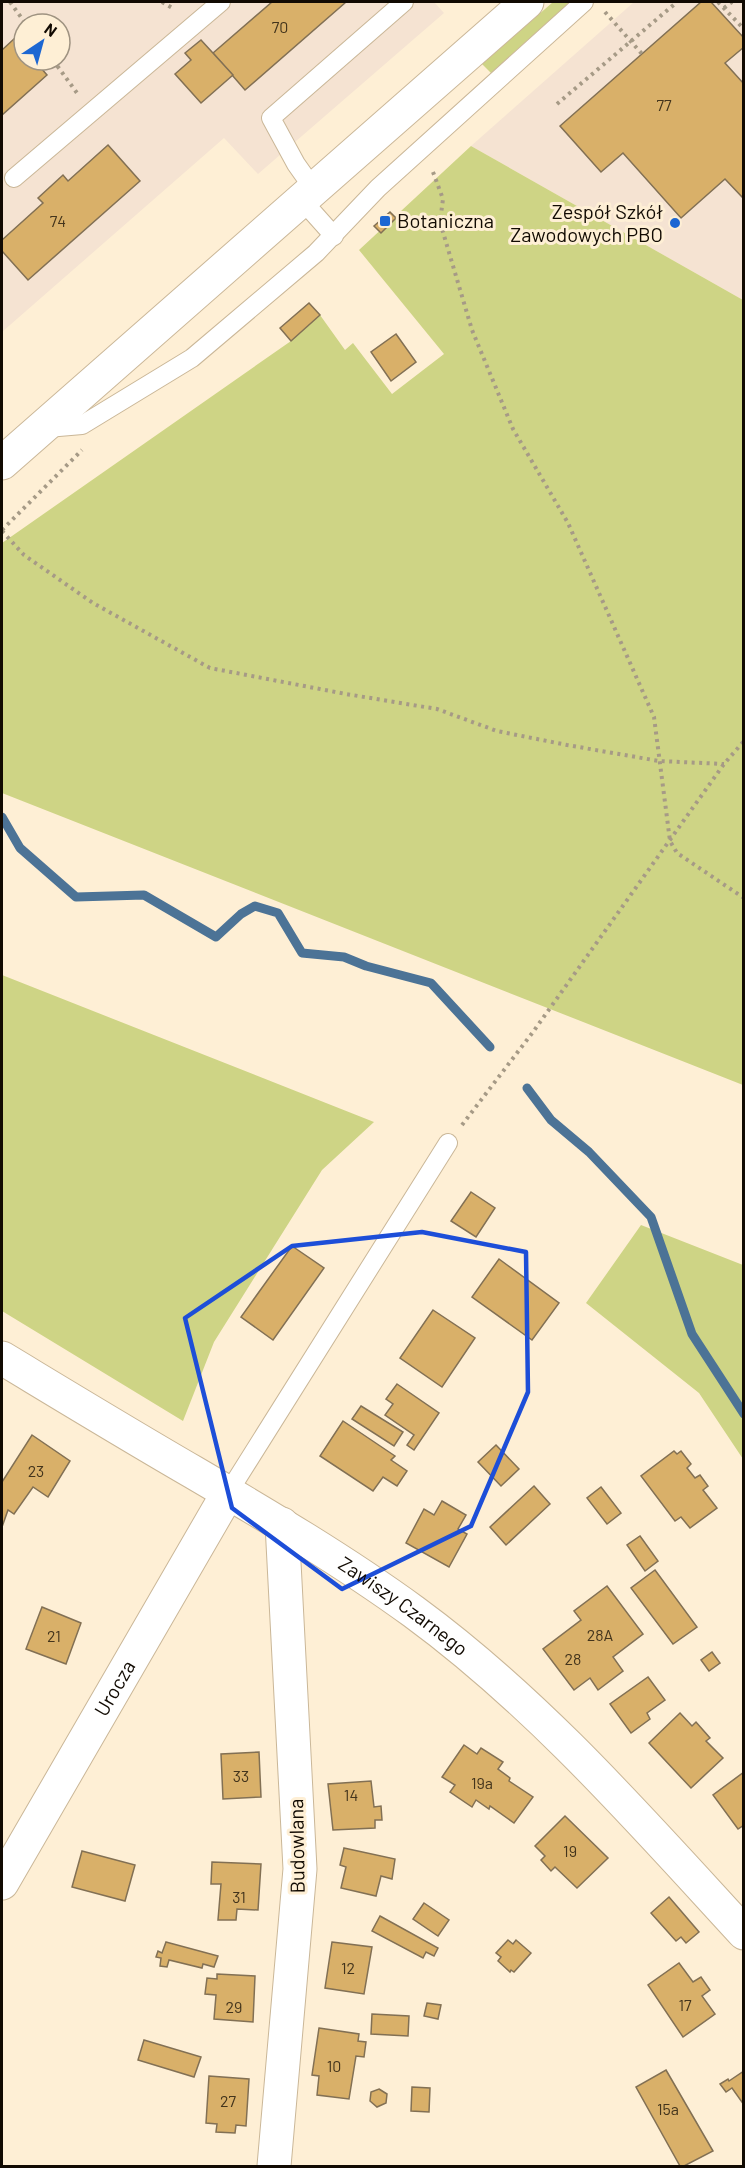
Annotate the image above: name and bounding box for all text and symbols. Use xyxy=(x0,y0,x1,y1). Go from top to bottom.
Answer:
north arrow xyxy=(12,12,72,72)
house number: 70 xyxy=(272,17,288,36)
text: N xyxy=(41,19,61,40)
house number: 77 xyxy=(656,95,672,114)
place label: Zespół Szkół Zawodowych PBO xyxy=(510,199,663,246)
place label: Botaniczna xyxy=(397,208,494,232)
house number: 74 xyxy=(50,211,66,230)
marker: Botaniczna xyxy=(378,214,392,228)
marker: Zespół Szkół Zawodowych PBO xyxy=(668,216,682,230)
house number: 23 xyxy=(28,1461,44,1480)
street label: Zawiszy Czarnego xyxy=(335,1551,473,1660)
house number: 28A xyxy=(587,1625,614,1644)
house number: 21 xyxy=(47,1626,61,1645)
house number: 28 xyxy=(565,1649,581,1668)
street label: Urocza xyxy=(88,1656,140,1720)
house number: 33 xyxy=(233,1766,249,1785)
house number: 19a xyxy=(471,1773,493,1792)
house number: 14 xyxy=(344,1785,358,1804)
street label: Budowlana xyxy=(283,1798,309,1894)
house number: 19 xyxy=(563,1841,577,1860)
house number: 31 xyxy=(232,1887,246,1906)
house number: 12 xyxy=(341,1958,355,1977)
house number: 17 xyxy=(678,1995,692,2014)
house number: 29 xyxy=(226,1997,242,2016)
house number: 10 xyxy=(327,2056,341,2075)
house number: 27 xyxy=(220,2091,236,2110)
house number: 15a xyxy=(657,2099,679,2118)

